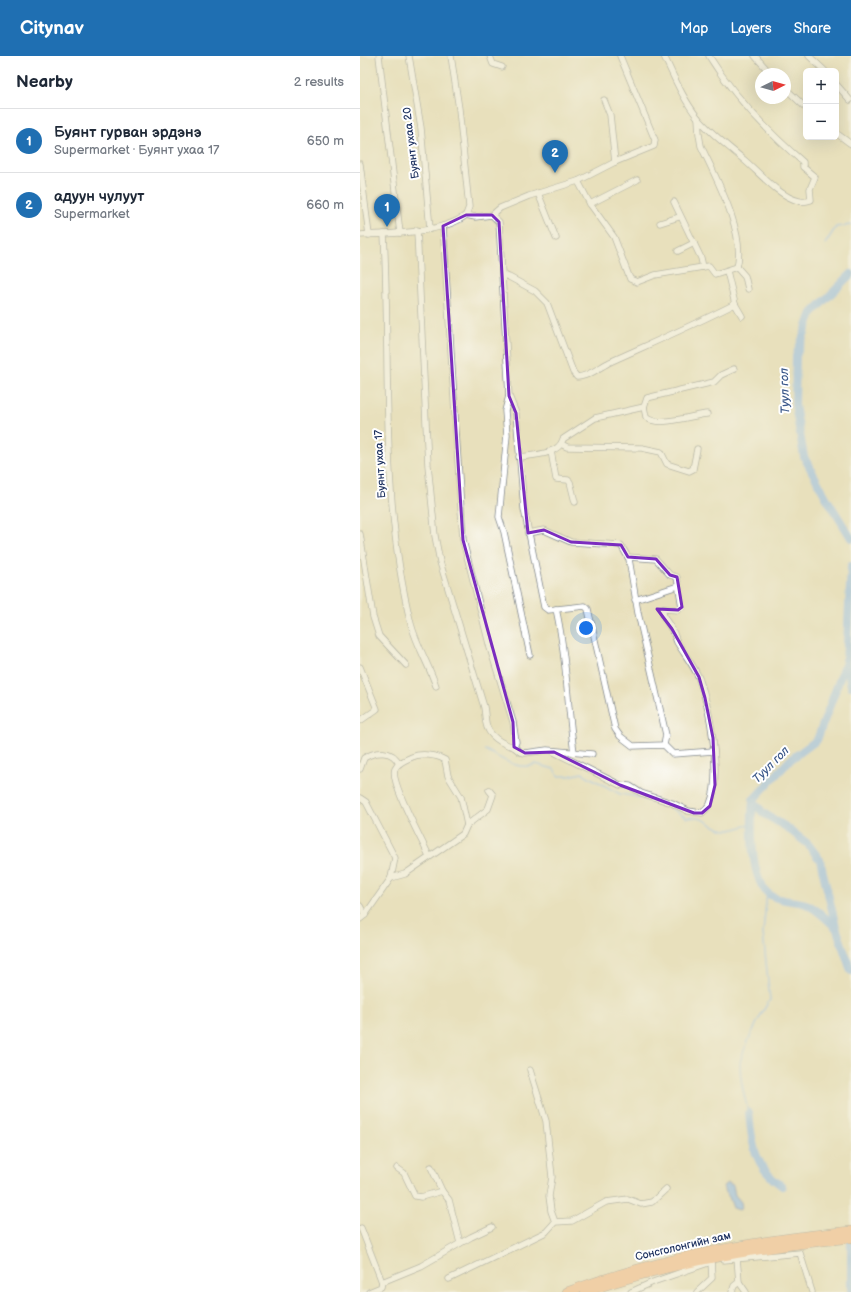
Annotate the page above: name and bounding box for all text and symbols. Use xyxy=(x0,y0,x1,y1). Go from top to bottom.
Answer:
text: Citynav xyxy=(20,17,84,40)
text: Map xyxy=(680,20,708,37)
text: Layers xyxy=(730,20,772,37)
text: Share xyxy=(794,20,831,37)
north arrow xyxy=(755,68,791,104)
map controls xyxy=(803,68,839,140)
button: + xyxy=(803,68,839,104)
text: Nearby xyxy=(16,72,73,92)
text: 2 results xyxy=(294,74,344,90)
button: − xyxy=(803,104,839,140)
street label: Буянт ухаа 20 xyxy=(400,106,422,180)
text: Буянт гурван эрдэнэ xyxy=(54,123,201,142)
text: 1 xyxy=(26,133,32,149)
text: 650 m xyxy=(307,133,344,149)
pin: 2 xyxy=(542,140,568,173)
text: Supermarket · Буянт ухаа 17 xyxy=(54,142,219,158)
text: адуун чулуут xyxy=(54,187,144,206)
pin: 1 xyxy=(374,194,400,227)
text: 2 xyxy=(25,197,33,213)
text: 660 m xyxy=(306,197,344,213)
text: Supermarket xyxy=(54,206,130,222)
water label: Туул гол xyxy=(777,368,793,414)
street label: Буянт ухаа 17 xyxy=(372,429,388,499)
your location xyxy=(576,618,596,638)
water label: Туул гол xyxy=(749,743,793,787)
street label: Сонсголонгийн зам xyxy=(634,1229,732,1263)

